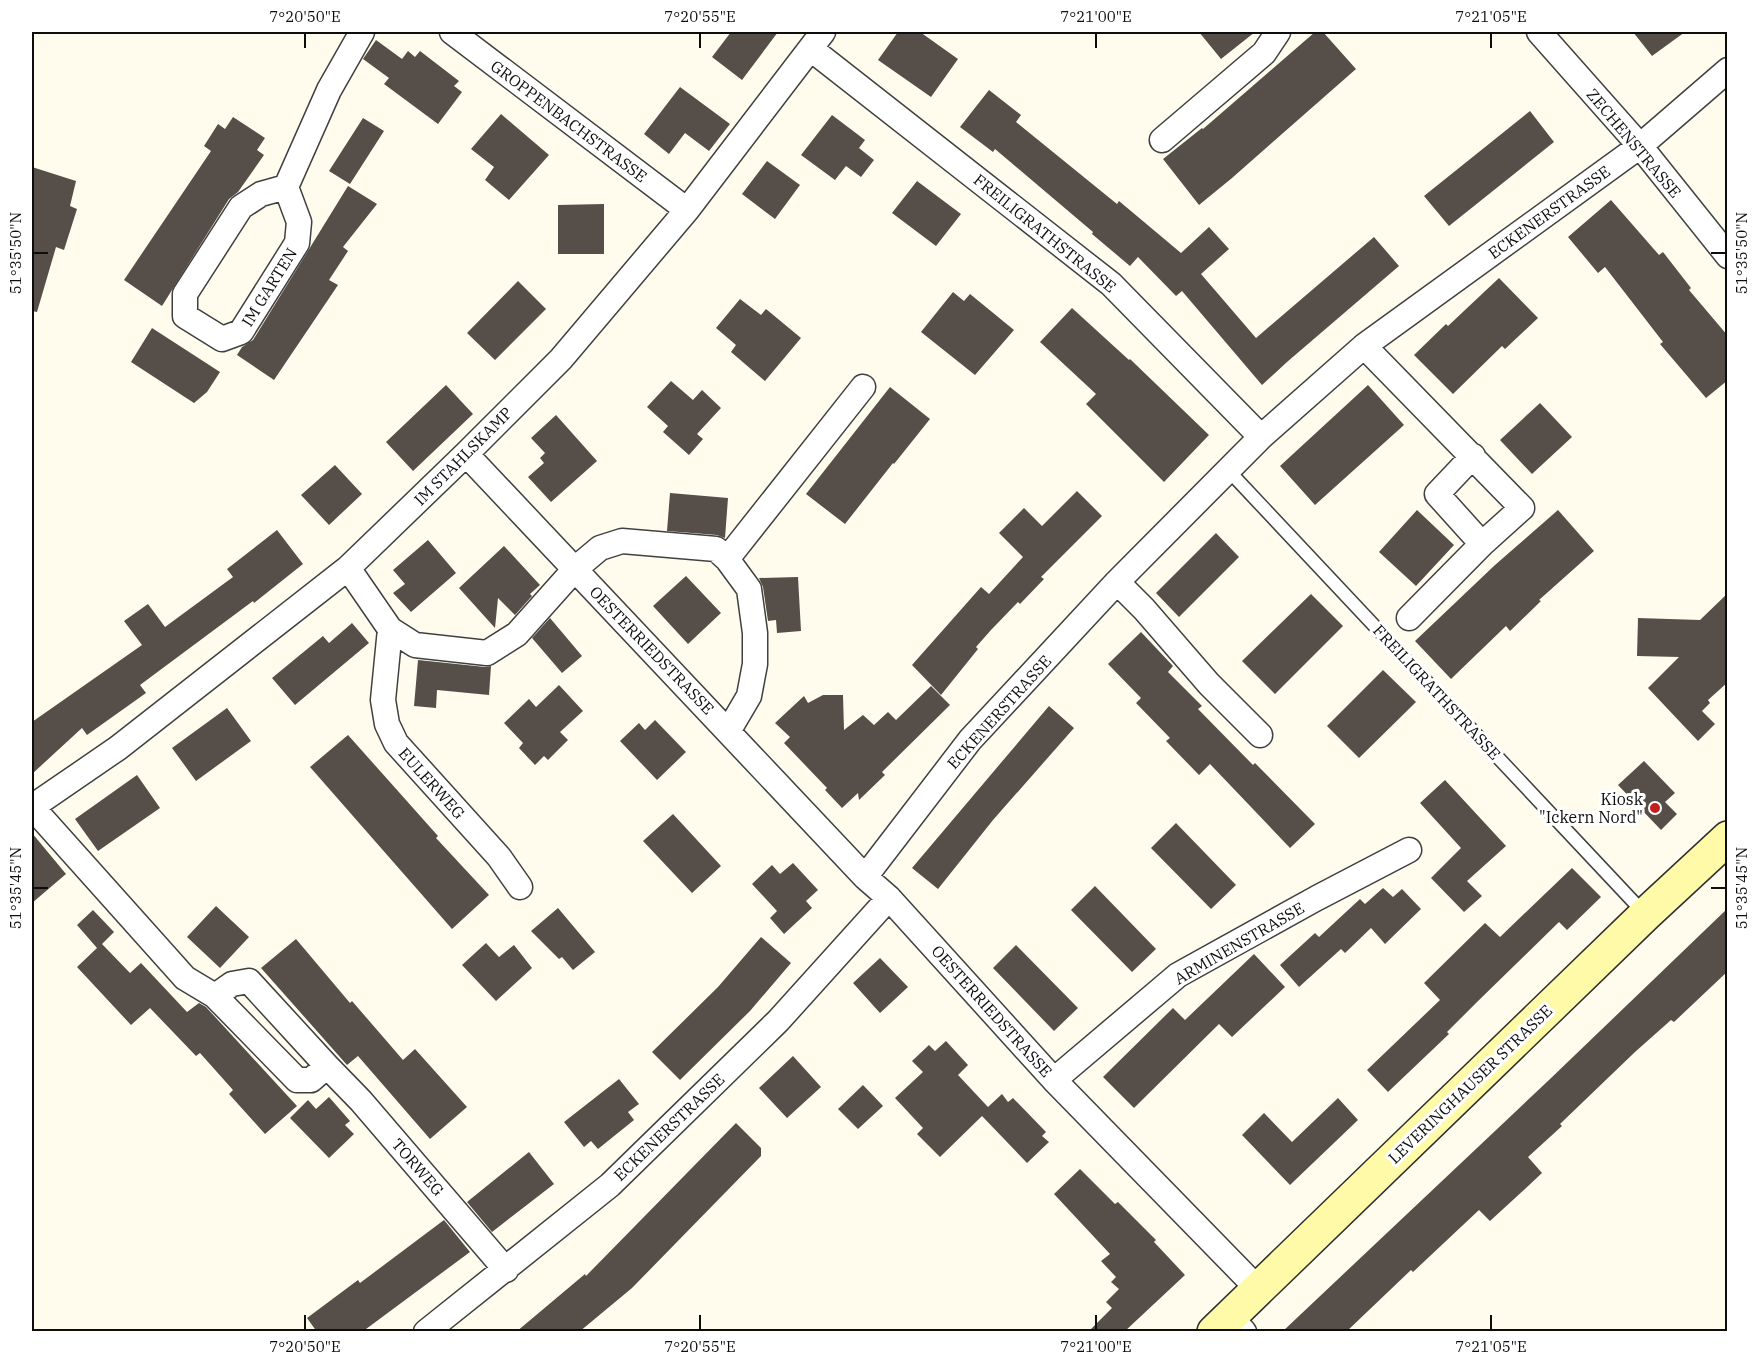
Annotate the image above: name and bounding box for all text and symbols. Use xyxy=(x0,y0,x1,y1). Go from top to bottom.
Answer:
text: 7°20'50"E xyxy=(269,7,341,26)
text: 7°20'55"E xyxy=(664,7,736,26)
text: 7°21'00"E xyxy=(1060,7,1132,26)
text: 7°21'05"E xyxy=(1455,7,1527,26)
street label: GROPPENBACHSTRASSE xyxy=(487,56,651,186)
street label: ZECHENSTRASSE xyxy=(1582,84,1686,202)
street label: ECKENERSTRASSE xyxy=(1484,161,1614,263)
street label: FREILIGRATHSTRASSE xyxy=(970,169,1120,297)
text: 51°35'50"N xyxy=(6,212,25,294)
text: 51°35'50"N xyxy=(1732,212,1751,294)
street label: IM GARTEN xyxy=(237,244,301,330)
street label: IM STAHLSKAMP xyxy=(410,403,516,509)
street label: OESTERRIEDSTRASSE xyxy=(586,582,718,718)
street label: FREILIGRATHSTRASSE xyxy=(1369,620,1505,764)
street label: ECKENERSTRASSE xyxy=(943,651,1055,773)
street label: EULERWEG xyxy=(395,743,469,823)
place label: Kiosk "Ickern Nord" xyxy=(1539,789,1644,827)
marker: Kiosk "Ickern Nord" xyxy=(1648,801,1662,815)
text: 51°35'45"N xyxy=(6,847,25,929)
text: 51°35'45"N xyxy=(1732,847,1751,929)
street label: ARMINENSTRASSE xyxy=(1170,898,1308,988)
street label: OESTERRIEDSTRASSE xyxy=(927,941,1057,1081)
street label: LEVERINGHAUSER STRASSE xyxy=(1384,1000,1556,1168)
street label: ECKENERSTRASSE xyxy=(609,1069,729,1185)
street label: TORWEG xyxy=(388,1134,448,1200)
text: 7°20'50"E xyxy=(269,1337,341,1356)
text: 7°20'55"E xyxy=(664,1337,736,1356)
text: 7°21'00"E xyxy=(1060,1337,1132,1356)
text: 7°21'05"E xyxy=(1455,1337,1527,1356)

